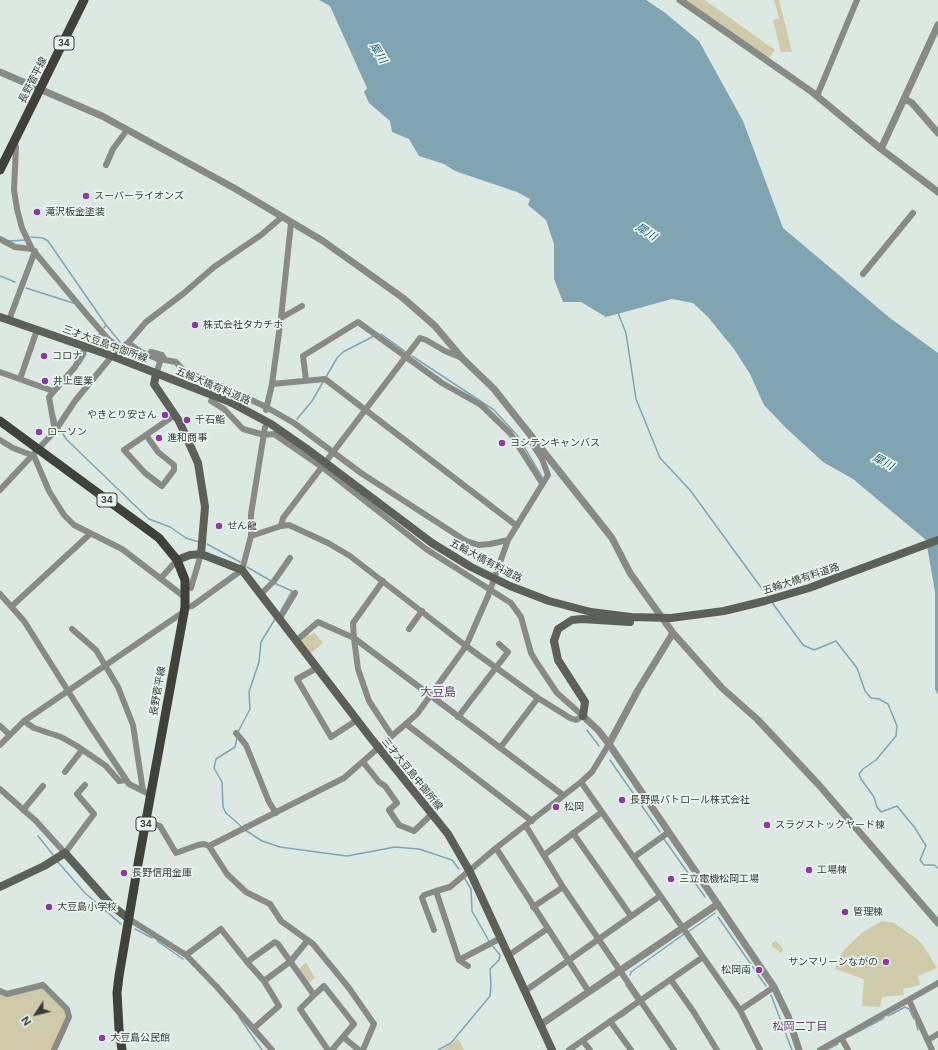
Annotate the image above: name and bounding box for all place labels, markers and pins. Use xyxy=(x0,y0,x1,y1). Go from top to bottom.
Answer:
place label: スーパーライオンズ xyxy=(94,190,184,202)
marker: スーパーライオンズ xyxy=(81,191,91,201)
place label: 滝沢板金塗装 xyxy=(45,206,105,218)
marker: 滝沢板金塗装 xyxy=(32,207,42,217)
place label: 株式会社タカチホ xyxy=(203,319,283,331)
marker: 株式会社タカチホ xyxy=(190,320,200,330)
place label: コロナ xyxy=(52,350,82,362)
marker: コロナ xyxy=(39,351,49,361)
place label: 井上産業 xyxy=(53,375,93,387)
marker: 井上産業 xyxy=(40,376,50,386)
place label: やきとり安さん xyxy=(87,409,157,421)
marker: やきとり安さん xyxy=(160,410,170,420)
place label: 千石鮨 xyxy=(195,414,225,426)
marker: 千石鮨 xyxy=(182,415,192,425)
place label: ローソン xyxy=(47,426,87,438)
marker: ローソン xyxy=(34,427,44,437)
place label: 進和商事 xyxy=(167,432,207,444)
marker: 進和商事 xyxy=(154,433,164,443)
place label: ヨシテンキャンバス xyxy=(510,437,600,449)
marker: ヨシテンキャンバス xyxy=(497,438,507,448)
place label: せん龍 xyxy=(227,520,257,532)
marker: せん龍 xyxy=(214,521,224,531)
place label: 長野県パトロール株式会社 xyxy=(630,794,750,806)
marker: 長野県パトロール株式会社 xyxy=(617,795,627,805)
place label: 松岡 xyxy=(564,801,584,813)
marker: 松岡 xyxy=(551,802,561,812)
place label: スラグストックヤード棟 xyxy=(775,819,885,831)
marker: スラグストックヤード棟 xyxy=(762,820,772,830)
place label: 工場棟 xyxy=(817,864,847,876)
marker: 工場棟 xyxy=(804,865,814,875)
place label: 長野信用金庫 xyxy=(132,867,192,879)
marker: 長野信用金庫 xyxy=(119,868,129,878)
place label: 三立電機松岡工場 xyxy=(679,873,759,885)
marker: 三立電機松岡工場 xyxy=(666,874,676,884)
place label: 大豆島小学校 xyxy=(57,901,117,913)
marker: 大豆島小学校 xyxy=(44,902,54,912)
place label: 管理棟 xyxy=(853,906,883,918)
marker: 管理棟 xyxy=(840,907,850,917)
place label: サンマリーンながの xyxy=(788,956,878,968)
marker: サンマリーンながの xyxy=(881,957,891,967)
place label: 松岡南 xyxy=(721,964,751,976)
marker: 松岡南 xyxy=(754,965,764,975)
place label: 大豆島公民館 xyxy=(110,1032,170,1044)
marker: 大豆島公民館 xyxy=(97,1033,107,1043)

